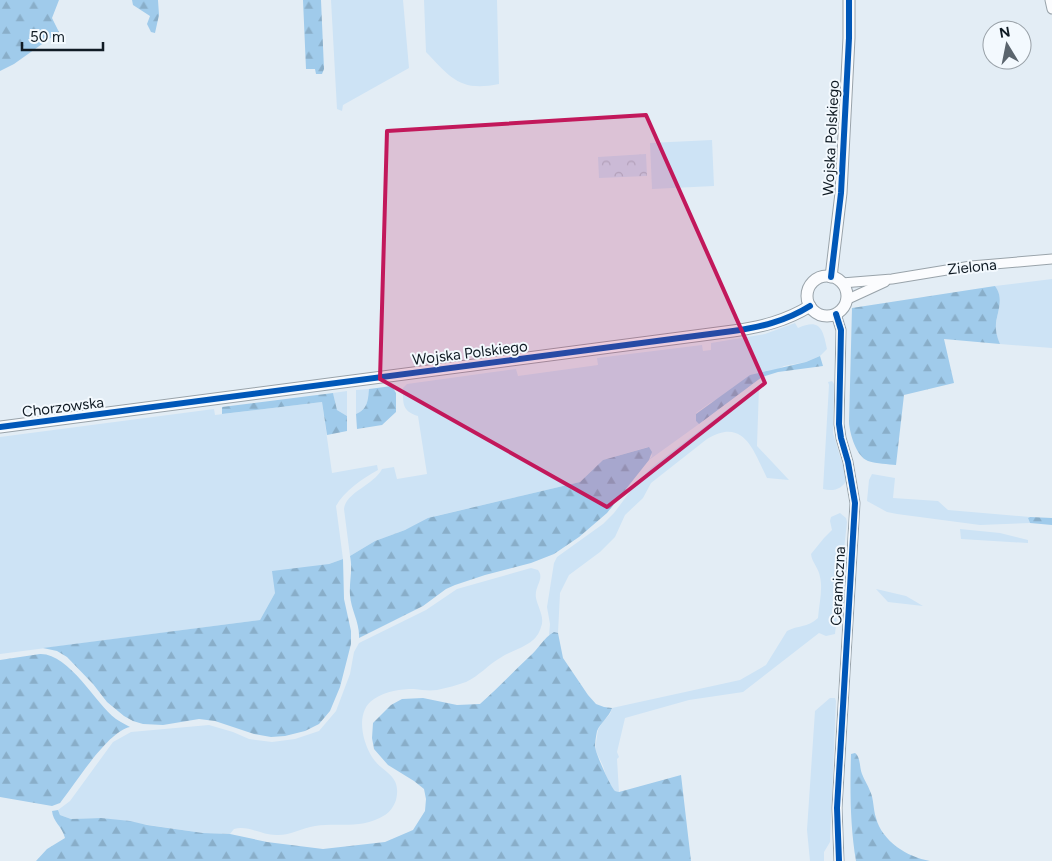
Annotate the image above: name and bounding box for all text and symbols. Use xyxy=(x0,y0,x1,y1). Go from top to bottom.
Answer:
scale bar xyxy=(22,20,104,52)
north arrow xyxy=(982,20,1032,70)
text: N xyxy=(998,23,1012,42)
text: 50 m xyxy=(30,28,65,46)
street label: Wojska Polskiego xyxy=(819,79,843,196)
street label: Zielona xyxy=(947,255,997,279)
street label: Wojska Polskiego xyxy=(411,337,529,369)
street label: Chorzowska xyxy=(21,393,105,421)
street label: Ceramiczna xyxy=(827,546,849,626)

